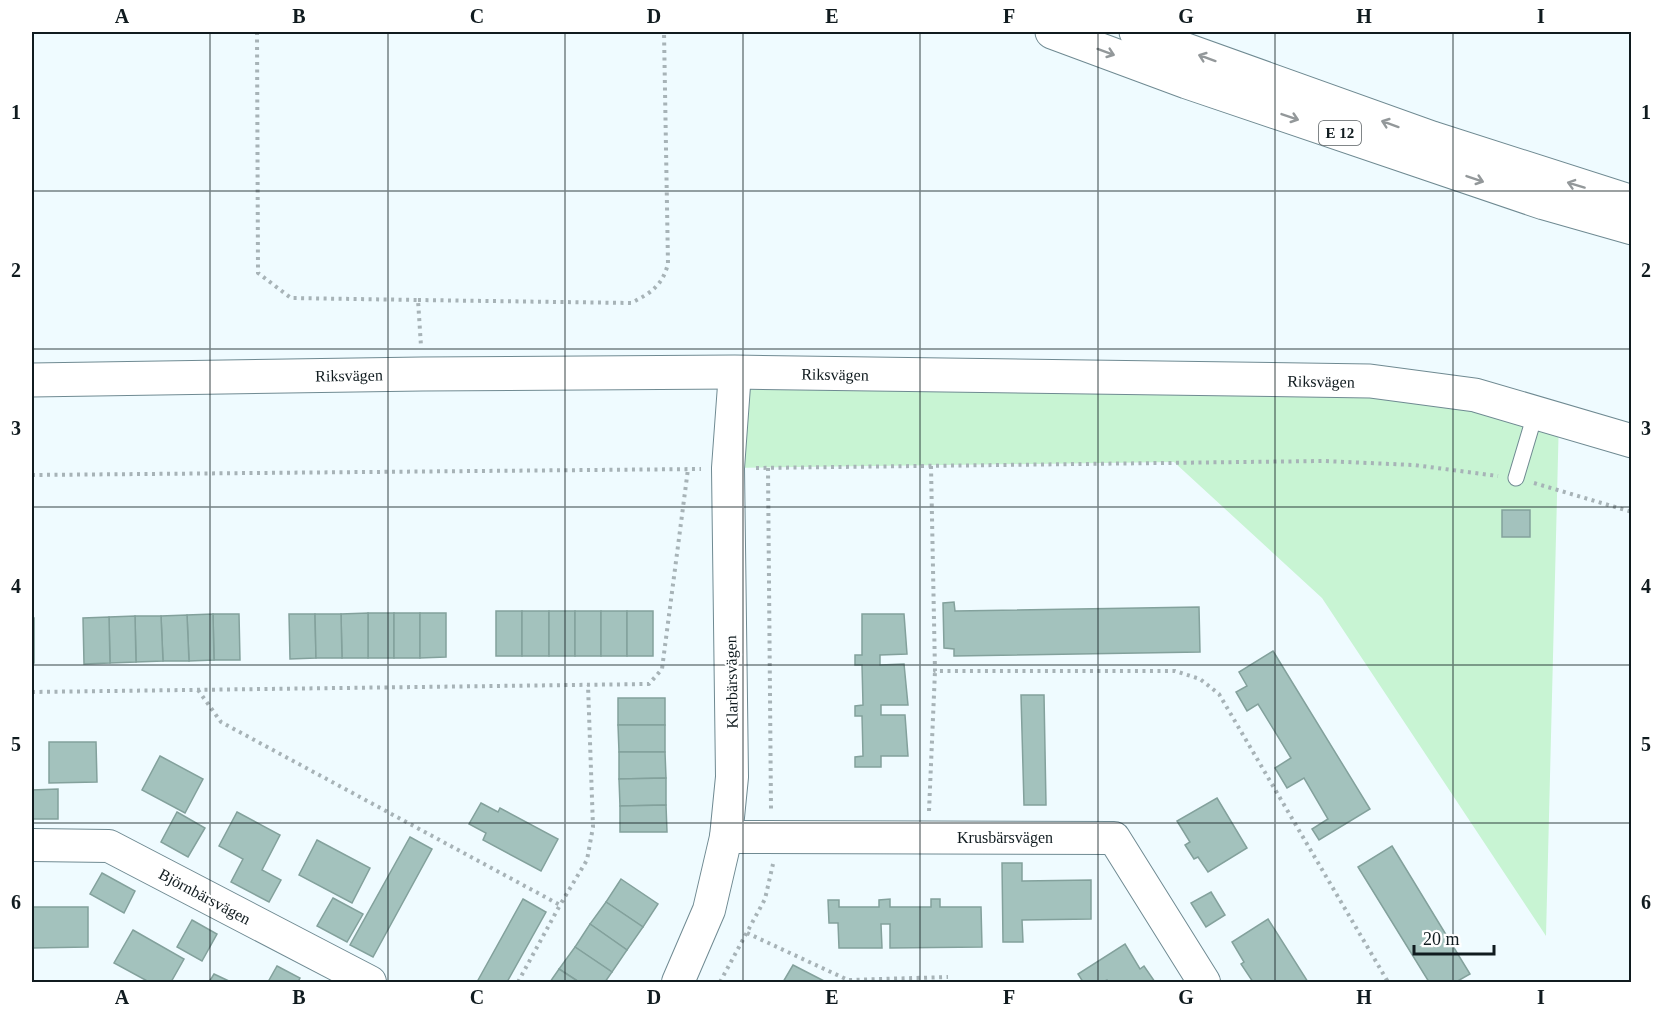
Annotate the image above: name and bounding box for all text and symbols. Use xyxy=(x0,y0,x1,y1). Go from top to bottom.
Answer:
text: A xyxy=(115,5,130,27)
text: B xyxy=(292,5,306,27)
text: C xyxy=(470,5,484,27)
text: D xyxy=(647,5,661,27)
text: E xyxy=(825,5,839,27)
text: F xyxy=(1003,5,1015,27)
text: G xyxy=(1178,5,1194,27)
text: H xyxy=(1356,5,1372,27)
text: I xyxy=(1537,5,1545,27)
one-way arrow xyxy=(1096,47,1115,58)
one-way arrow xyxy=(1198,51,1217,62)
text: 1 xyxy=(11,101,21,123)
text: 1 xyxy=(1641,101,1651,123)
one-way arrow xyxy=(1280,112,1299,123)
one-way arrow xyxy=(1382,117,1400,128)
road number: E 12 xyxy=(1319,121,1361,145)
one-way arrow xyxy=(1465,175,1484,186)
one-way arrow xyxy=(1567,179,1586,190)
text: 2 xyxy=(11,259,21,281)
text: 2 xyxy=(1641,259,1651,281)
street label: Riksvägen xyxy=(801,365,869,385)
street label: Riksvägen xyxy=(315,366,383,386)
street label: Riksvägen xyxy=(1287,372,1355,392)
text: 3 xyxy=(11,417,21,439)
text: 3 xyxy=(1641,417,1651,439)
text: 4 xyxy=(11,575,21,597)
text: 4 xyxy=(1641,575,1651,597)
street label: Klarbärsvägen xyxy=(722,635,742,729)
text: 5 xyxy=(11,733,21,755)
text: 5 xyxy=(1641,733,1651,755)
street label: Krusbärsvägen xyxy=(957,829,1053,847)
street label: Björnbärsvägen xyxy=(156,865,253,929)
text: 6 xyxy=(11,891,21,913)
text: 6 xyxy=(1641,891,1651,913)
scale bar xyxy=(1414,918,1494,956)
text: 20 m xyxy=(1423,929,1460,949)
text: A xyxy=(115,986,130,1008)
text: B xyxy=(292,986,306,1008)
text: C xyxy=(470,986,484,1008)
text: D xyxy=(647,986,661,1008)
text: E xyxy=(825,986,839,1008)
text: F xyxy=(1003,986,1015,1008)
text: G xyxy=(1178,986,1194,1008)
text: H xyxy=(1356,986,1372,1008)
text: I xyxy=(1537,986,1545,1008)

